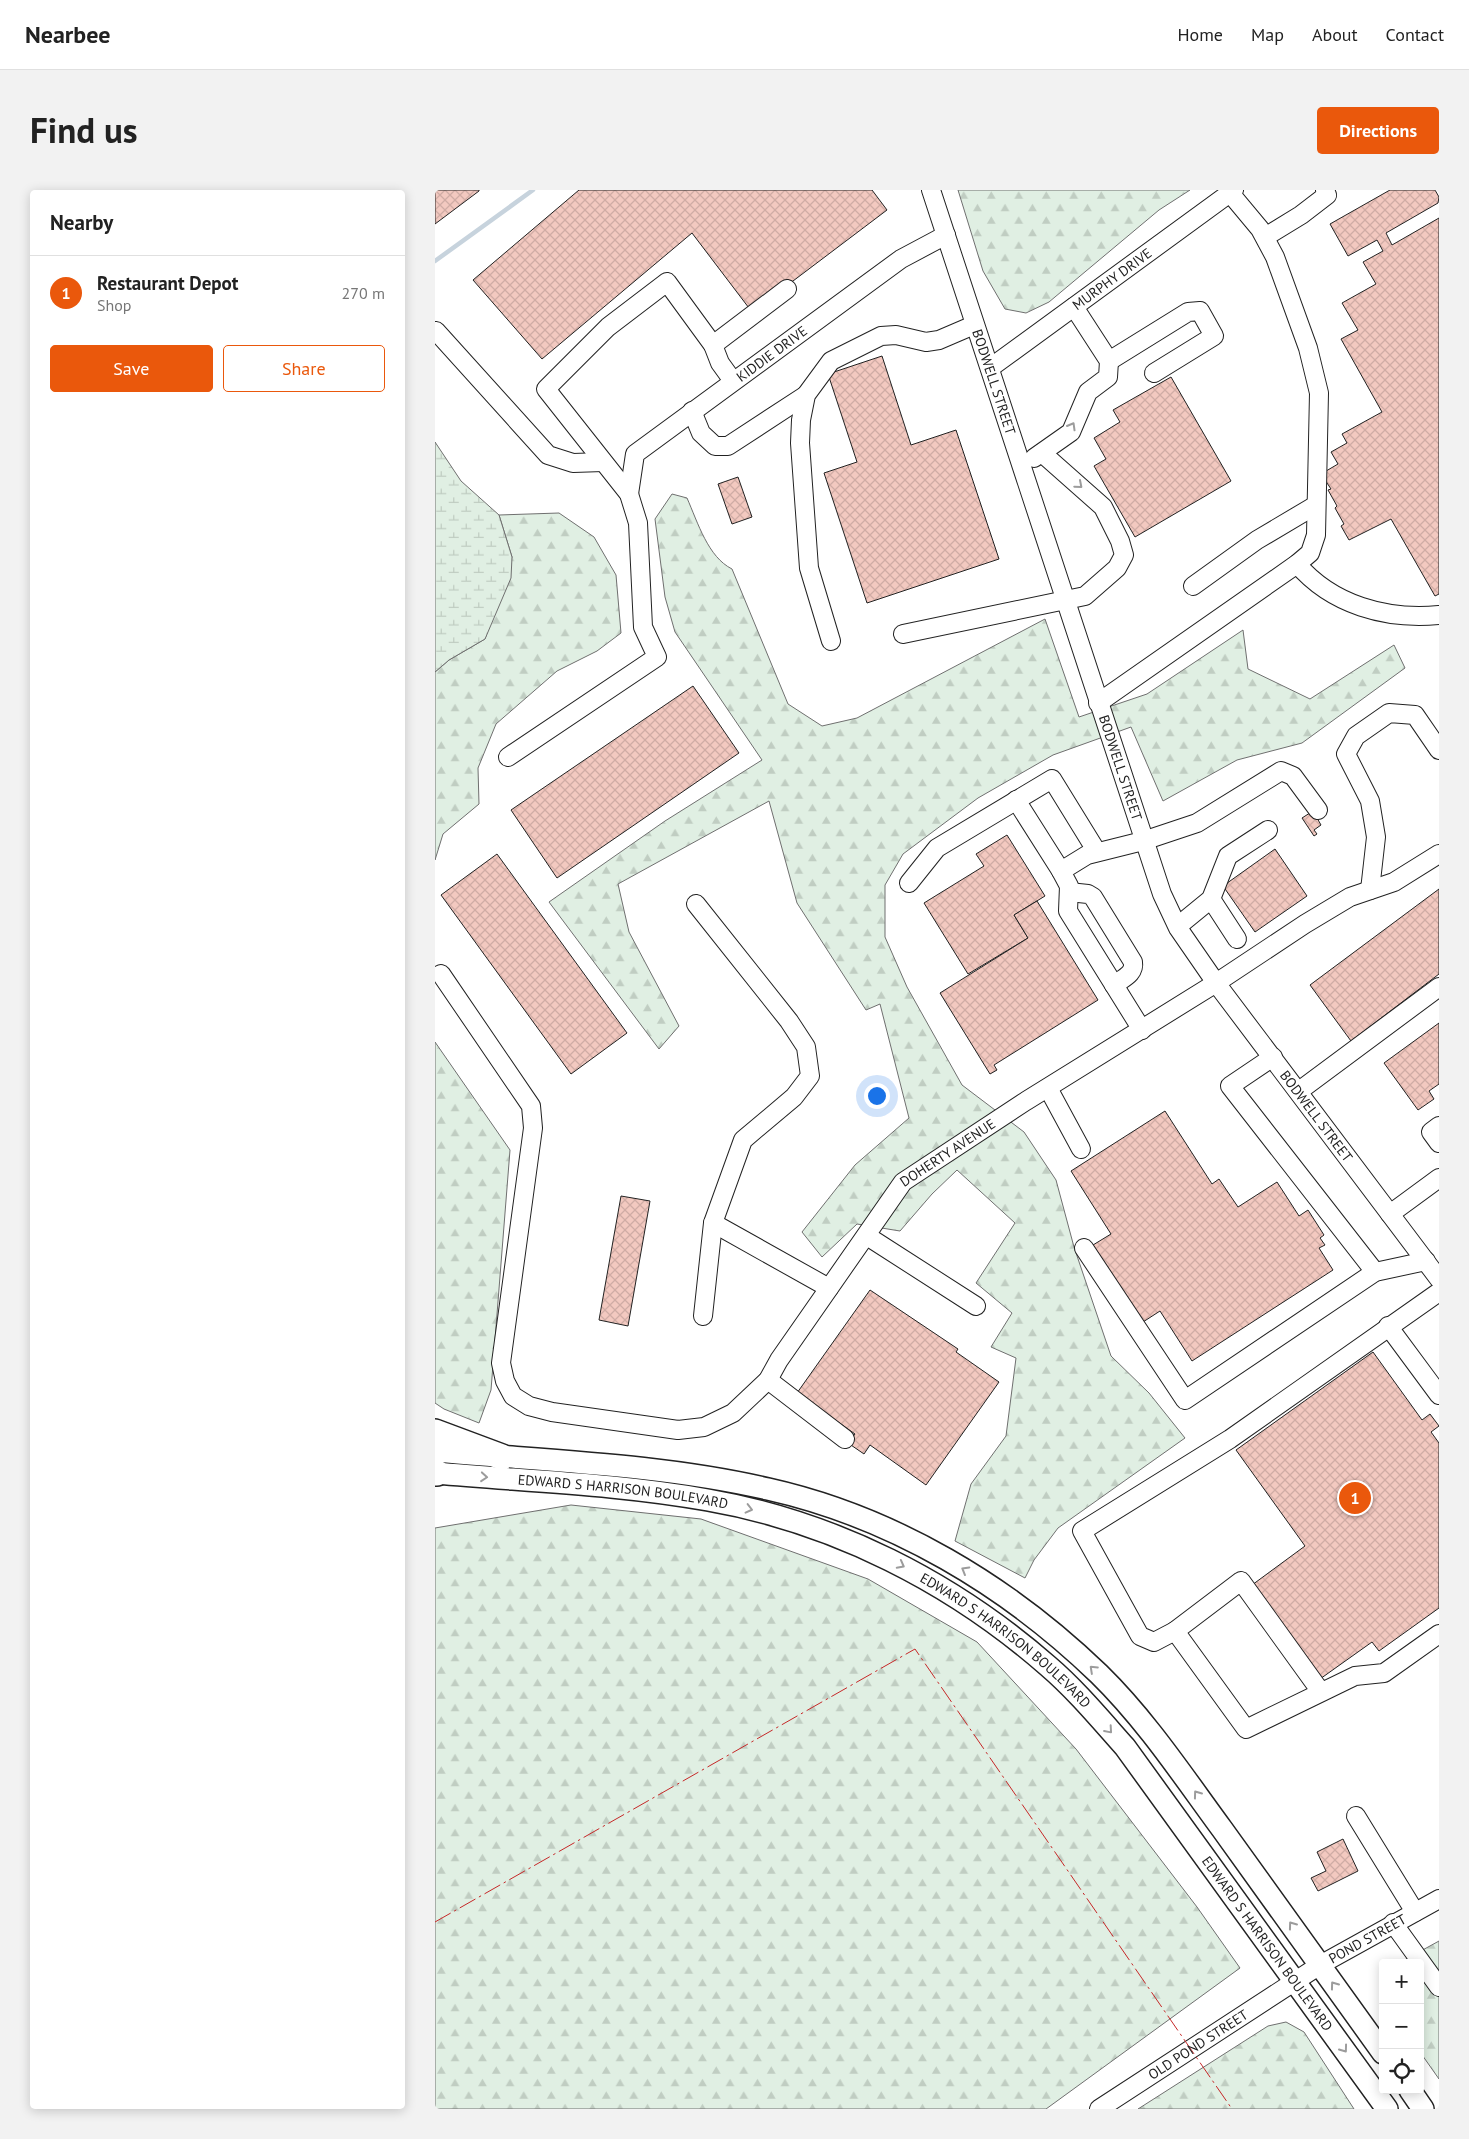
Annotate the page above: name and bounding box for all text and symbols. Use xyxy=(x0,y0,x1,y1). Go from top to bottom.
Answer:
text: Nearbee xyxy=(25,19,110,50)
text: Home xyxy=(1177,23,1223,46)
text: Map xyxy=(1251,23,1284,46)
text: About xyxy=(1312,23,1358,46)
text: Contact xyxy=(1386,23,1444,46)
text: Find us xyxy=(30,107,138,153)
button: Directions xyxy=(1317,107,1439,154)
text: Nearby xyxy=(50,209,113,236)
street label: MURPHY DRIVE xyxy=(1069,244,1155,314)
text: Restaurant Depot xyxy=(97,271,238,295)
text: 1 xyxy=(61,283,71,303)
text: 270 m xyxy=(342,283,385,303)
text: Shop xyxy=(97,295,131,315)
street label: KIDDIE DRIVE xyxy=(733,322,811,386)
street label: BODWELL STREET xyxy=(968,327,1020,437)
button: Save xyxy=(50,345,213,392)
button: Share xyxy=(223,345,385,392)
one-way arrow xyxy=(1066,423,1076,432)
one-way arrow xyxy=(1073,479,1082,488)
street label: BODWELL STREET xyxy=(1095,713,1146,823)
street label: BODWELL STREET xyxy=(1276,1067,1357,1166)
your location xyxy=(864,1083,890,1109)
street label: DOHERTY AVENUE xyxy=(896,1115,999,1191)
street label: EDWARD S HARRISON BOULEVARD xyxy=(517,1470,730,1513)
one-way arrow xyxy=(480,1471,488,1482)
pin: 1 xyxy=(1339,1479,1371,1517)
one-way arrow xyxy=(744,1503,752,1513)
one-way arrow xyxy=(896,1559,905,1569)
one-way arrow xyxy=(961,1566,970,1576)
street label: EDWARD S HARRISON BOULEVARD xyxy=(917,1569,1095,1712)
one-way arrow xyxy=(1090,1666,1099,1675)
one-way arrow xyxy=(1104,1724,1113,1733)
one-way arrow xyxy=(1194,1791,1202,1800)
street label: EDWARD S HARRISON BOULEVARD xyxy=(1198,1853,1337,2035)
street label: POND STREET xyxy=(1325,1910,1410,1967)
one-way arrow xyxy=(1289,1922,1298,1931)
map controls xyxy=(1379,1959,1424,2094)
button: + xyxy=(1379,1959,1424,2004)
one-way arrow xyxy=(1331,1981,1340,1990)
button: − xyxy=(1379,2004,1424,2049)
street label: OLD POND STREET xyxy=(1145,2005,1251,2084)
one-way arrow xyxy=(1338,2043,1347,2053)
button: locate xyxy=(1379,2049,1424,2094)

